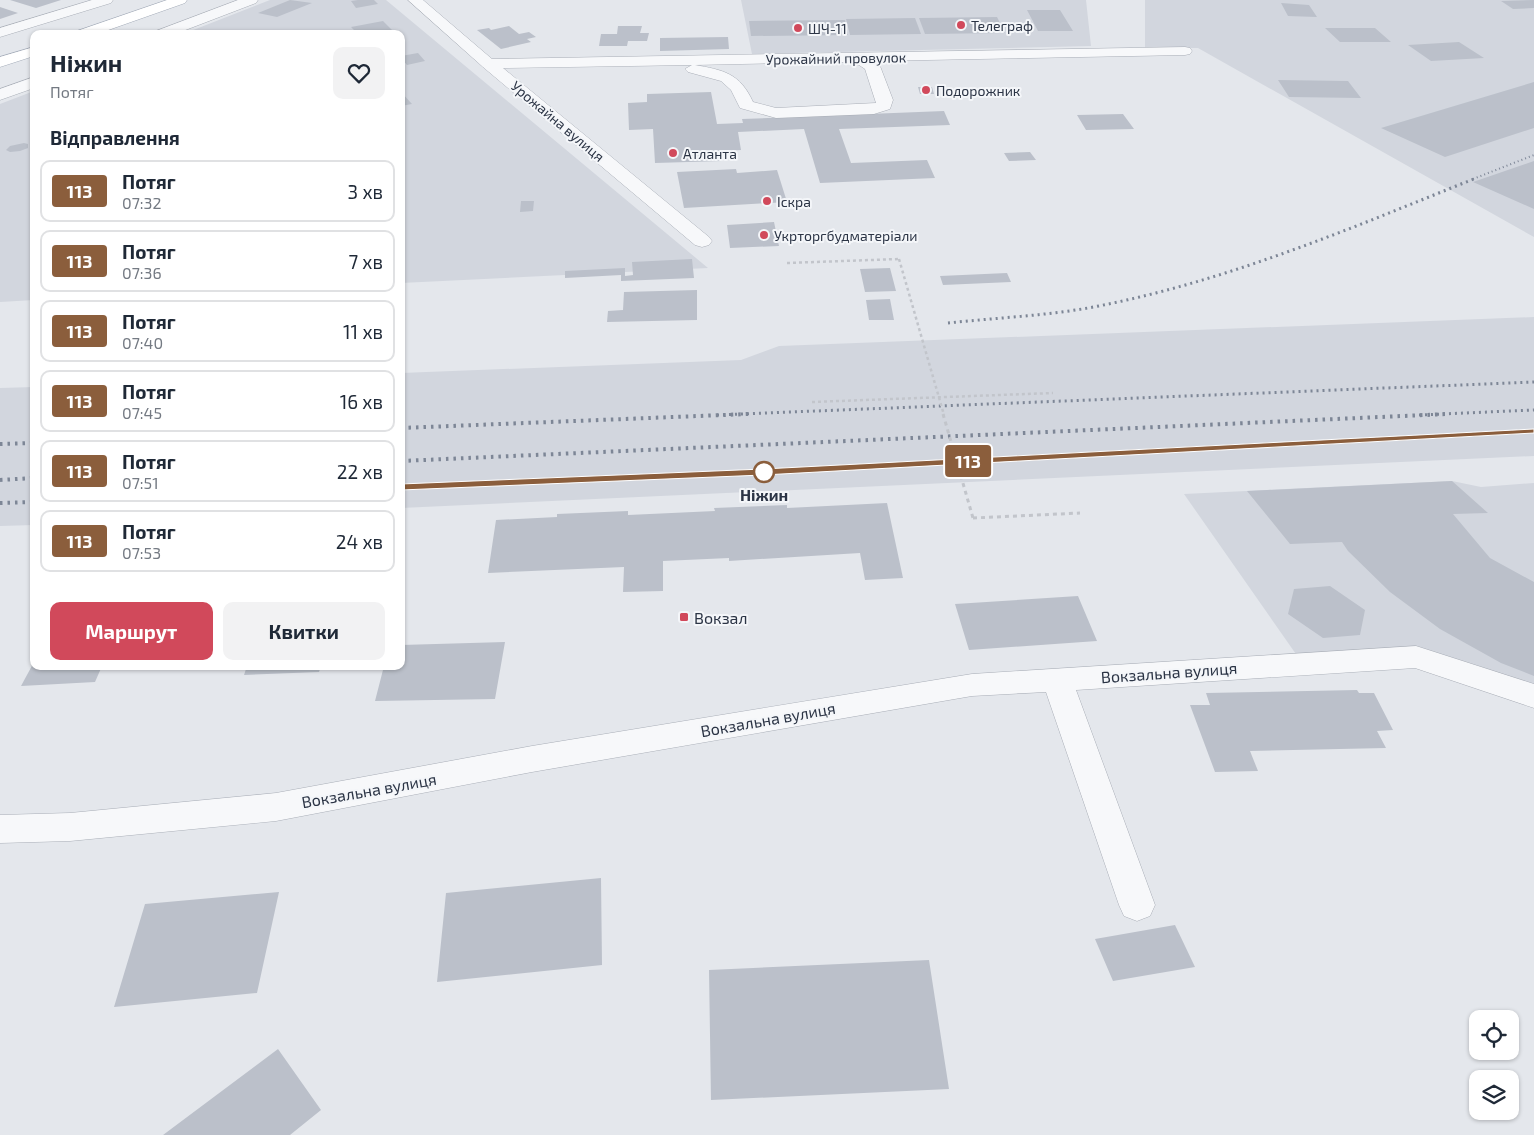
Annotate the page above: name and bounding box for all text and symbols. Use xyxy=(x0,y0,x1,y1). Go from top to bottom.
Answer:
place label: Телеграф xyxy=(971,17,1033,34)
marker: Телеграф xyxy=(955,19,967,31)
place label: ШЧ-11 xyxy=(808,20,847,37)
marker: ШЧ-11 xyxy=(792,22,804,34)
button: heart xyxy=(333,47,385,99)
text: Ніжин xyxy=(50,48,122,77)
street label: Урожайний провулок xyxy=(766,48,907,68)
street label: Урожайна вулиця xyxy=(508,77,608,165)
text: Потяг xyxy=(50,82,94,101)
place label: Подорожник xyxy=(936,82,1021,99)
marker: Подорожник xyxy=(920,84,932,96)
text: Відправлення xyxy=(50,126,180,149)
place label: Атланта xyxy=(683,145,737,162)
marker: Атланта xyxy=(667,147,679,159)
text: Потяг xyxy=(122,170,176,193)
text: 113 xyxy=(67,180,92,202)
text: 3 хв xyxy=(348,180,383,203)
text: 07:32 xyxy=(122,193,162,212)
place label: Іскра xyxy=(777,193,811,210)
marker: Іскра xyxy=(761,195,773,207)
place label: Укрторгбудматеріали xyxy=(774,227,918,244)
marker: Укрторгбудматеріали xyxy=(758,229,770,241)
text: Потяг xyxy=(122,240,176,263)
text: 113 xyxy=(67,250,92,272)
text: 7 хв xyxy=(348,250,383,273)
text: 07:36 xyxy=(122,263,162,282)
text: Потяг xyxy=(122,310,176,333)
text: 113 xyxy=(67,320,92,342)
text: 11 хв xyxy=(343,320,383,343)
text: 07:40 xyxy=(122,333,163,352)
text: Потяг xyxy=(122,380,176,403)
text: 113 xyxy=(67,390,92,412)
text: 16 хв xyxy=(340,390,383,413)
text: 07:45 xyxy=(122,403,162,422)
line badge: 113 xyxy=(939,445,997,477)
text: Потяг xyxy=(122,450,176,473)
text: 113 xyxy=(955,450,981,472)
text: 113 xyxy=(67,460,92,482)
text: 22 хв xyxy=(337,460,383,483)
marker: Ніжин xyxy=(753,461,775,483)
text: 07:51 xyxy=(122,473,159,492)
place label: Ніжин xyxy=(740,485,788,504)
text: Потяг xyxy=(122,520,176,543)
text: 113 xyxy=(67,530,92,552)
text: 24 хв xyxy=(336,530,383,553)
text: 07:53 xyxy=(122,543,161,562)
button: Маршрут xyxy=(50,602,213,660)
button: Квитки xyxy=(223,602,385,660)
place label: Вокзал xyxy=(694,608,747,627)
marker: Вокзал xyxy=(678,611,690,623)
street label: Вокзальна вулиця xyxy=(1100,658,1238,687)
street label: Вокзальна вулиця xyxy=(699,698,837,741)
street label: Вокзальна вулиця xyxy=(300,769,438,812)
map controls xyxy=(1469,1010,1519,1120)
button: locate xyxy=(1469,1010,1519,1060)
button: layers xyxy=(1469,1070,1519,1120)

